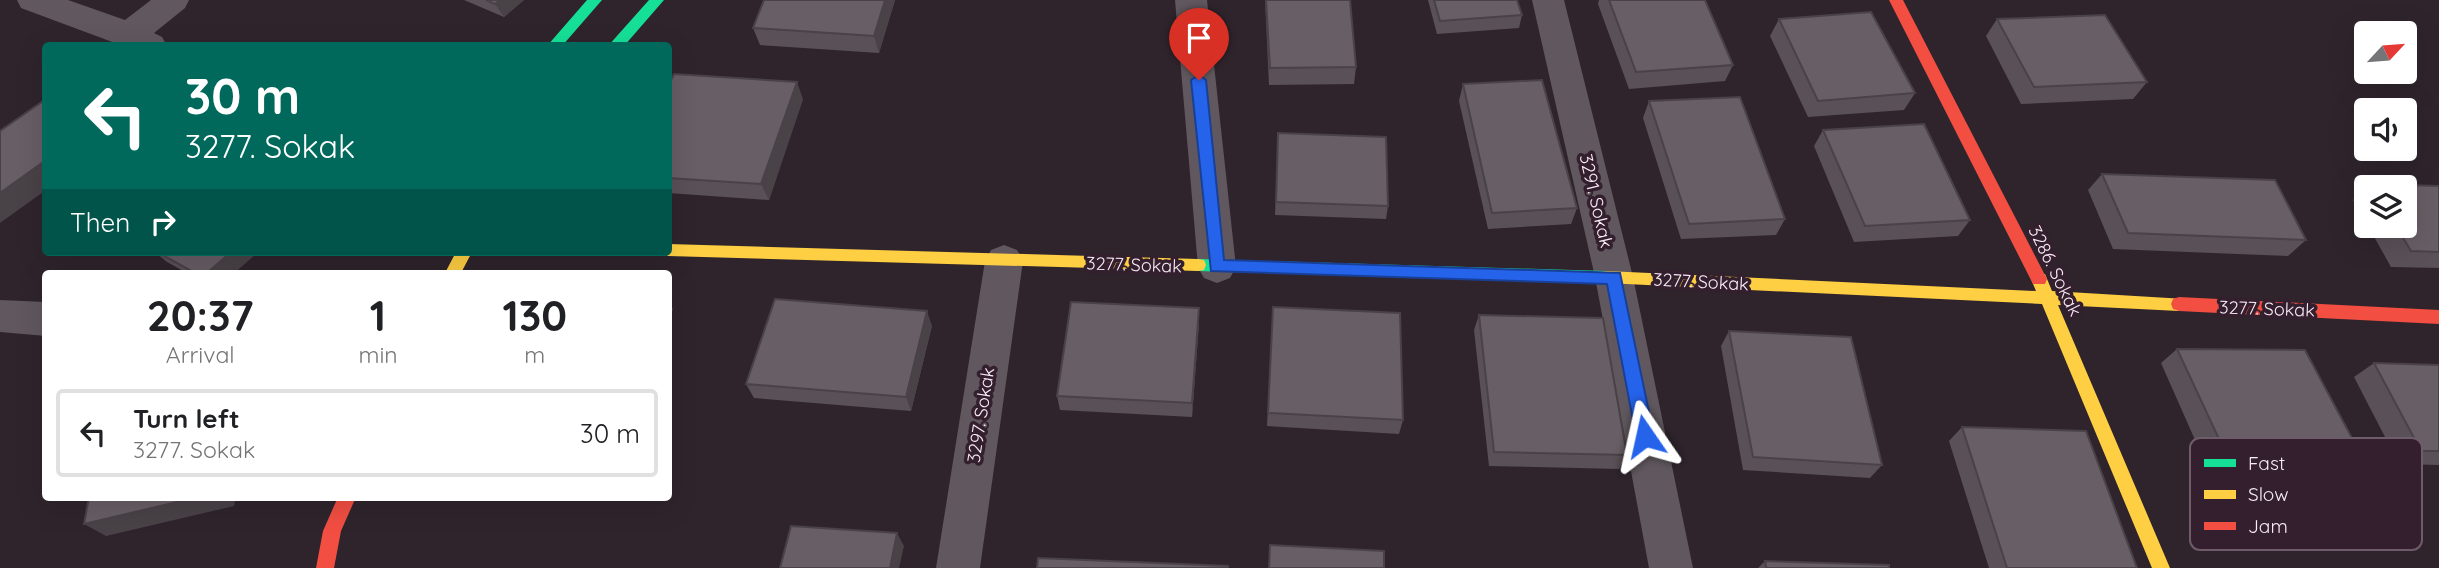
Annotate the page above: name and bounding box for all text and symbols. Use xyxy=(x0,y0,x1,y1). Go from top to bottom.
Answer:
pin xyxy=(1169,8,1229,80)
icon: arrive xyxy=(1180,19,1218,57)
north arrow xyxy=(2354,21,2417,84)
map controls xyxy=(2354,21,2417,238)
text: 30 m xyxy=(185,65,300,126)
icon: left xyxy=(70,70,161,161)
button: sound xyxy=(2354,98,2417,161)
text: 3277. Sokak xyxy=(185,126,355,166)
street label: 3291. Sokak xyxy=(1575,152,1618,250)
button: layers xyxy=(2354,175,2417,238)
icon: right xyxy=(144,203,182,241)
text: Then xyxy=(70,206,130,239)
street label: 3286. Sokak xyxy=(2024,222,2087,320)
street label: 3277. Sokak xyxy=(1086,251,1182,278)
street label: 3277. Sokak xyxy=(1653,268,1749,295)
text: 20:37 xyxy=(147,289,254,342)
text: 1 xyxy=(370,289,386,342)
text: 130 xyxy=(502,289,567,342)
street label: 3277. Sokak xyxy=(2219,295,2315,322)
text: Arrival xyxy=(166,340,235,369)
text: min xyxy=(358,340,398,369)
text: m xyxy=(524,340,545,369)
street label: 3297. Sokak xyxy=(962,366,999,464)
position arrow xyxy=(1608,399,1682,473)
text: Turn left xyxy=(133,402,240,435)
icon: left xyxy=(74,414,112,452)
text: 30 m xyxy=(580,417,640,450)
text: 3277. Sokak xyxy=(133,435,255,464)
legend xyxy=(2190,438,2422,550)
text: Fast xyxy=(2248,451,2285,475)
text: Slow xyxy=(2248,482,2289,506)
text: Jam xyxy=(2248,514,2288,538)

